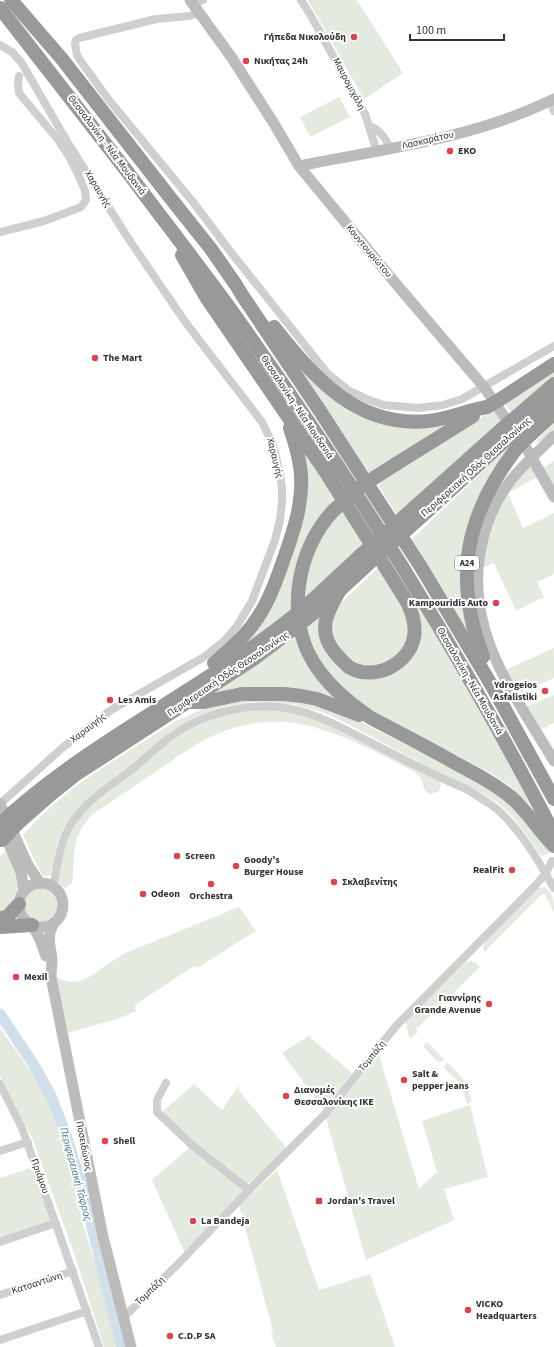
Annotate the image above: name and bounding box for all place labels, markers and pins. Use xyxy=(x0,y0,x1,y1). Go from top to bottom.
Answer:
place label: Γήπεδα Νικολούδη xyxy=(264,30,346,44)
marker: Γήπεδα Νικολούδη xyxy=(349,32,359,42)
place label: Νικήτας 24h xyxy=(254,54,308,68)
marker: Νικήτας 24h xyxy=(241,56,251,66)
place label: EKO xyxy=(458,144,476,158)
marker: EKO xyxy=(445,146,455,156)
place label: The Mart xyxy=(103,351,142,365)
marker: The Mart xyxy=(90,353,100,363)
place label: Kampouridis Auto xyxy=(409,596,488,610)
marker: Kampouridis Auto xyxy=(491,598,501,608)
place label: Ydrogeios Asfalistiki xyxy=(493,678,538,704)
marker: Ydrogeios Asfalistiki xyxy=(540,686,550,696)
place label: Les Amis xyxy=(118,693,157,707)
marker: Les Amis xyxy=(105,695,115,705)
place label: Screen xyxy=(185,849,215,863)
marker: Screen xyxy=(172,851,182,861)
place label: Goody's Burger House xyxy=(244,853,304,879)
marker: Goody's Burger House xyxy=(231,861,241,871)
place label: RealFit xyxy=(473,863,504,877)
marker: RealFit xyxy=(507,865,517,875)
place label: Σκλαβενίτης xyxy=(342,875,398,889)
marker: Σκλαβενίτης xyxy=(329,877,339,887)
marker: Orchestra xyxy=(206,879,216,889)
place label: Odeon xyxy=(151,887,180,901)
marker: Odeon xyxy=(138,889,148,899)
place label: Orchestra xyxy=(189,889,233,903)
place label: Mexil xyxy=(24,970,48,984)
marker: Mexil xyxy=(11,972,21,982)
place label: Γιαννίρης Grande Avenue xyxy=(415,991,482,1017)
marker: Γιαννίρης Grande Avenue xyxy=(484,999,494,1009)
place label: Salt & pepper jeans xyxy=(412,1067,469,1093)
marker: Salt & pepper jeans xyxy=(399,1075,409,1085)
place label: Διανομές Θεσσαλονίκης ΙΚΕ xyxy=(294,1083,374,1109)
marker: Διανομές Θεσσαλονίκης ΙΚΕ xyxy=(281,1091,291,1101)
place label: Shell xyxy=(113,1134,135,1148)
marker: Shell xyxy=(100,1136,110,1146)
place label: Jordan's Travel xyxy=(327,1194,395,1208)
marker: Jordan's Travel xyxy=(314,1196,324,1206)
place label: La Bandeja xyxy=(201,1214,249,1228)
marker: La Bandeja xyxy=(188,1216,198,1226)
place label: VICKO Headquarters xyxy=(475,1297,537,1323)
marker: VICKO Headquarters xyxy=(463,1305,473,1315)
place label: C.D.P SA xyxy=(178,1329,216,1343)
marker: C.D.P SA xyxy=(165,1331,175,1341)

